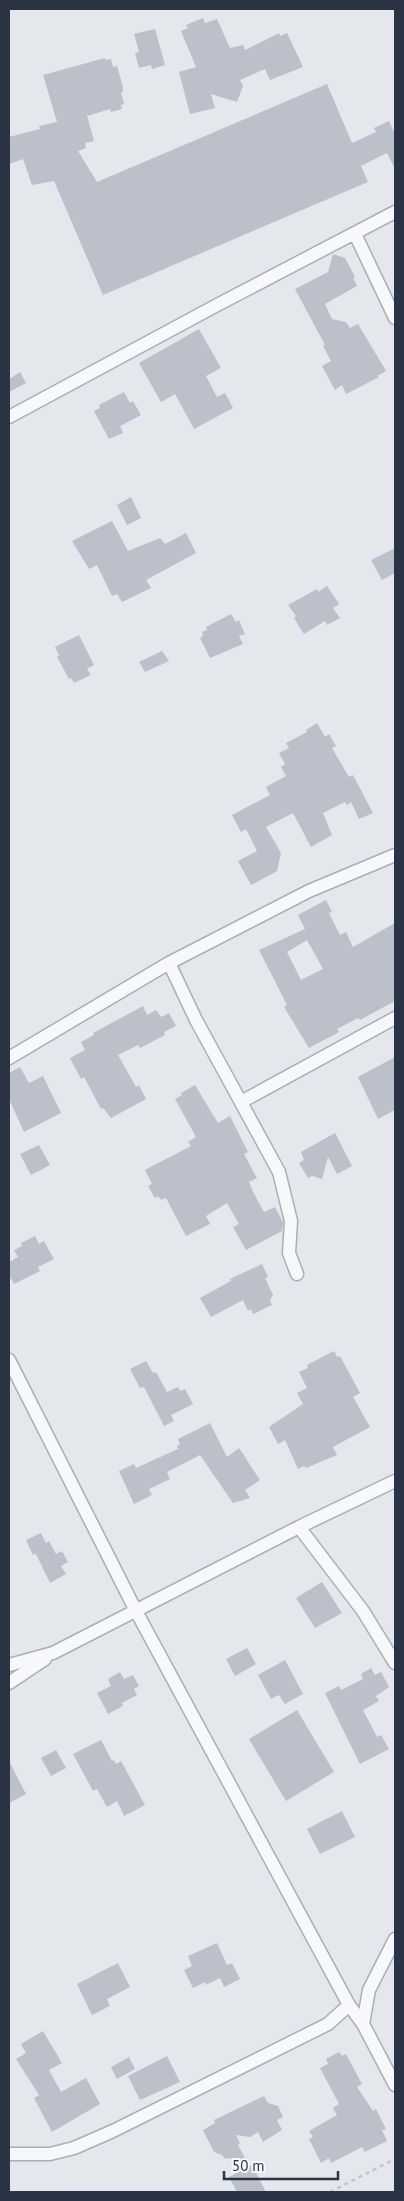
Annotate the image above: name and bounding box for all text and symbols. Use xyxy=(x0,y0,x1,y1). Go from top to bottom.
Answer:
scale bar xyxy=(224,2148,338,2180)
text: 50 m xyxy=(232,2156,265,2175)

